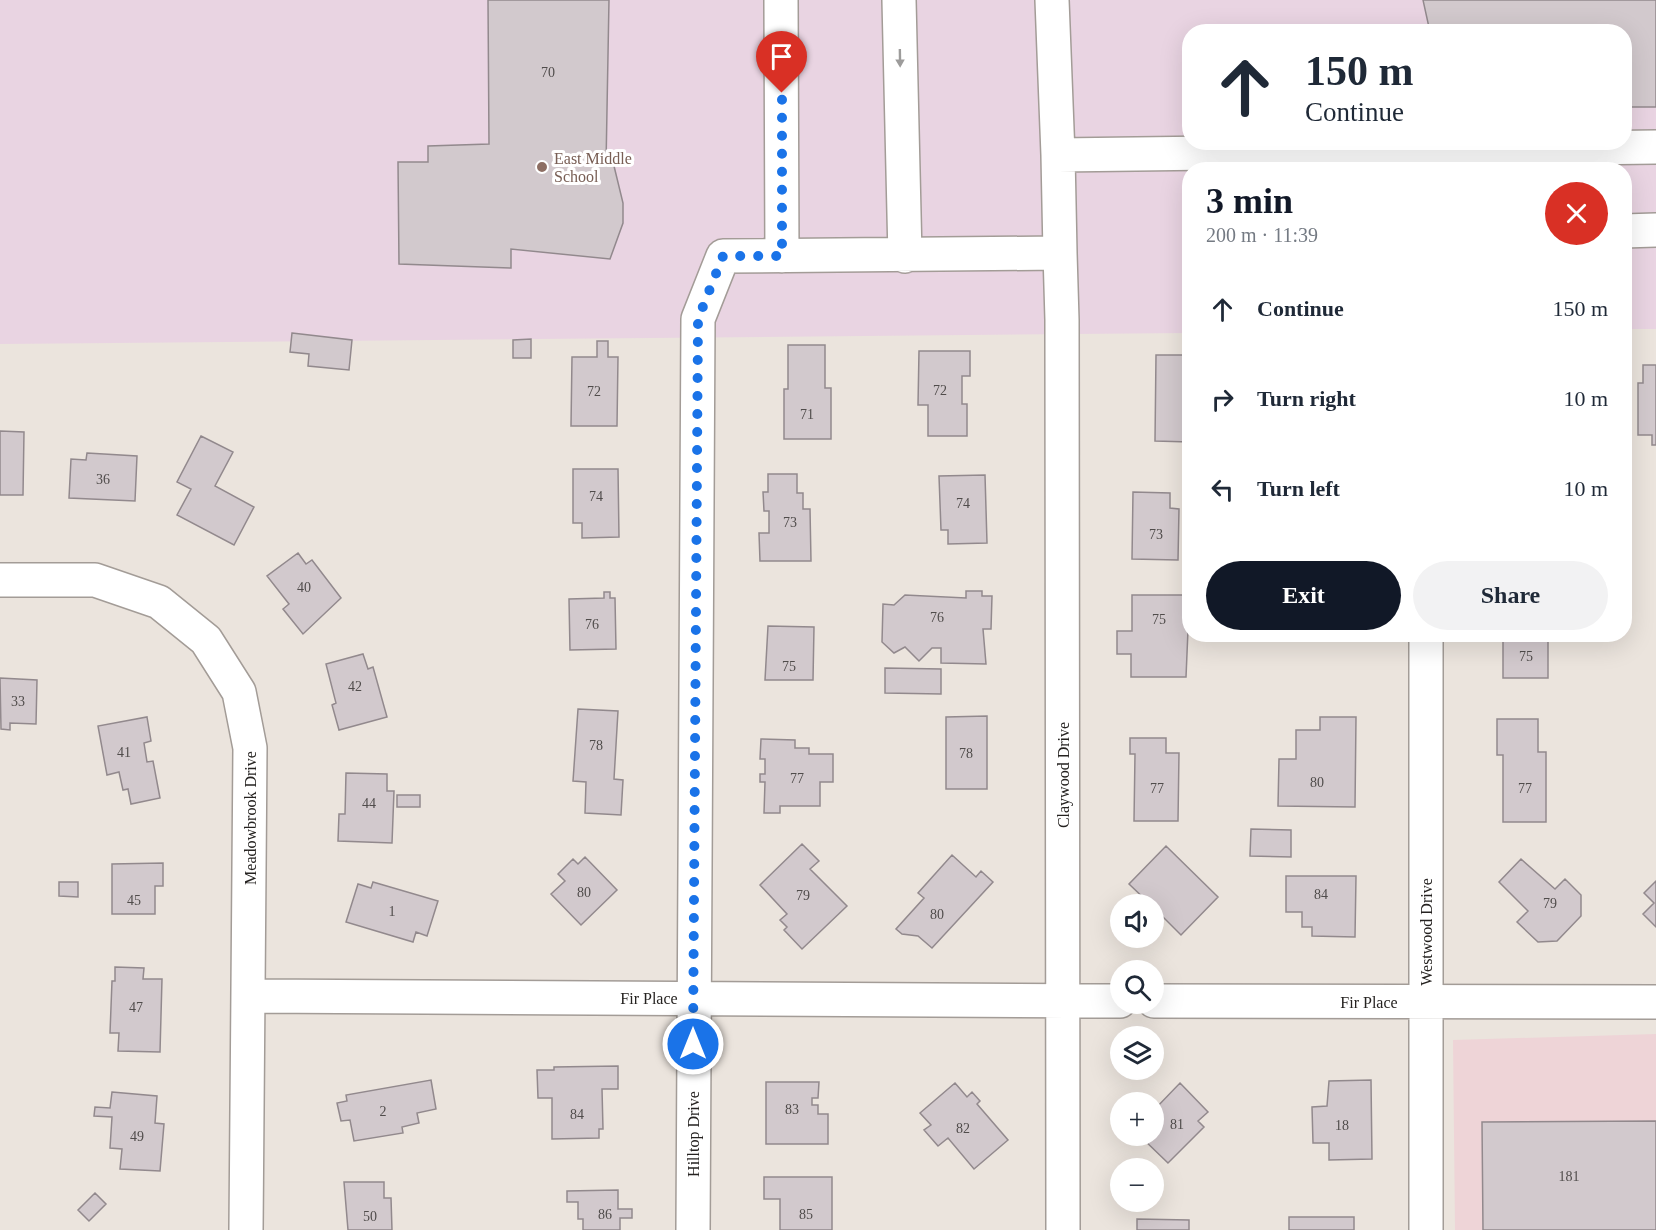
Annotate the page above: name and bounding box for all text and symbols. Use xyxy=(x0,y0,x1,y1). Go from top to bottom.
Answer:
pin xyxy=(756,31,807,93)
icon: arrive xyxy=(765,40,798,73)
icon: ahead xyxy=(1206,48,1284,126)
text: 150 m xyxy=(1305,48,1414,94)
one-way arrow xyxy=(895,49,905,68)
house number: 70 xyxy=(541,65,555,80)
text: Continue xyxy=(1305,97,1404,127)
place label: East Middle School xyxy=(554,150,632,185)
marker: East Middle School xyxy=(535,160,549,174)
text: 3 min xyxy=(1206,181,1293,221)
button: close xyxy=(1545,182,1608,245)
text: 200 m · 11:39 xyxy=(1206,224,1318,246)
icon: ahead xyxy=(1206,293,1239,326)
text: Continue xyxy=(1257,296,1344,321)
text: 150 m xyxy=(1552,296,1608,321)
house number: 72 xyxy=(933,383,947,398)
icon: right xyxy=(1206,383,1239,416)
house number: 72 xyxy=(587,384,601,399)
text: Turn right xyxy=(1257,386,1356,411)
text: 10 m xyxy=(1563,386,1608,411)
house number: 71 xyxy=(800,407,814,422)
house number: 36 xyxy=(96,472,110,487)
icon: left xyxy=(1206,473,1239,506)
text: Turn left xyxy=(1257,476,1340,501)
text: 10 m xyxy=(1563,476,1608,501)
house number: 74 xyxy=(589,489,603,504)
house number: 74 xyxy=(956,496,970,511)
house number: 73 xyxy=(783,515,797,530)
house number: 73 xyxy=(1149,527,1163,542)
button: Exit xyxy=(1206,561,1401,630)
button: Share xyxy=(1413,561,1608,630)
house number: 40 xyxy=(297,580,311,595)
house number: 76 xyxy=(930,610,944,625)
house number: 75 xyxy=(1152,612,1166,627)
house number: 76 xyxy=(585,617,599,632)
house number: 75 xyxy=(1519,649,1533,664)
house number: 75 xyxy=(782,659,796,674)
house number: 42 xyxy=(348,679,362,694)
house number: 33 xyxy=(11,694,25,709)
street label: Claywood Drive xyxy=(1055,722,1073,828)
house number: 78 xyxy=(589,738,603,753)
house number: 41 xyxy=(117,745,131,760)
house number: 78 xyxy=(959,746,973,761)
street label: Meadowbrook Drive xyxy=(242,751,259,885)
house number: 77 xyxy=(790,771,804,786)
house number: 80 xyxy=(1310,775,1324,790)
house number: 77 xyxy=(1150,781,1164,796)
house number: 77 xyxy=(1518,781,1532,796)
house number: 44 xyxy=(362,796,376,811)
street label: Westwood Drive xyxy=(1418,878,1435,986)
house number: 80 xyxy=(577,885,591,900)
house number: 84 xyxy=(1314,887,1328,902)
house number: 79 xyxy=(796,888,810,903)
house number: 45 xyxy=(127,893,141,908)
map controls xyxy=(1110,894,1164,1212)
button: sound xyxy=(1110,894,1164,948)
house number: 79 xyxy=(1543,896,1557,911)
house number: 1 xyxy=(389,904,396,919)
house number: 80 xyxy=(930,907,944,922)
button: search xyxy=(1110,960,1164,1014)
street label: Fir Place xyxy=(620,990,678,1007)
street label: Fir Place xyxy=(1340,994,1398,1011)
house number: 47 xyxy=(129,1000,143,1015)
position arrow xyxy=(661,1012,725,1076)
button: layers xyxy=(1110,1026,1164,1080)
street label: Hilltop Drive xyxy=(685,1091,703,1177)
button: + xyxy=(1110,1092,1164,1146)
house number: 83 xyxy=(785,1102,799,1117)
house number: 2 xyxy=(380,1104,387,1119)
house number: 84 xyxy=(570,1107,584,1122)
house number: 81 xyxy=(1170,1117,1184,1132)
house number: 18 xyxy=(1335,1118,1349,1133)
house number: 82 xyxy=(956,1121,970,1136)
house number: 49 xyxy=(130,1129,144,1144)
button: − xyxy=(1110,1158,1164,1212)
house number: 181 xyxy=(1559,1169,1580,1184)
house number: 86 xyxy=(598,1207,612,1222)
house number: 85 xyxy=(799,1207,813,1222)
house number: 50 xyxy=(363,1209,377,1224)

